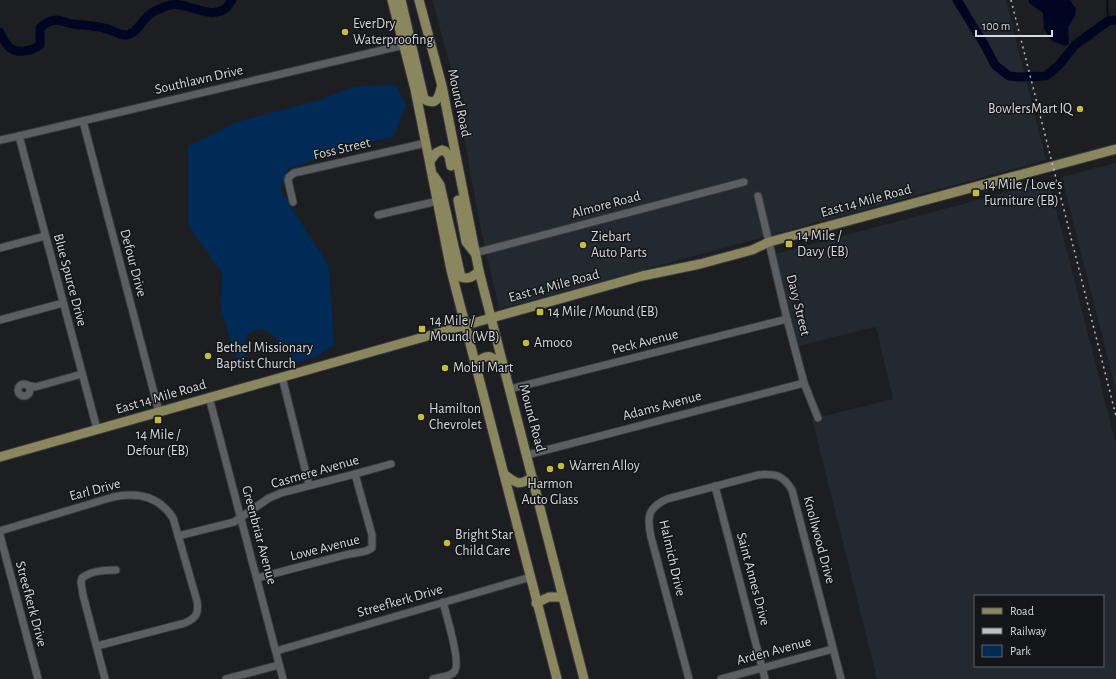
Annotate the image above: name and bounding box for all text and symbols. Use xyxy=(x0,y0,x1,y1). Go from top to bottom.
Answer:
scale bar xyxy=(976,12,1052,38)
place label: EverDry Waterproofing xyxy=(353,17,433,47)
text: 100 m xyxy=(982,20,1010,32)
marker: EverDry Waterproofing xyxy=(340,27,350,37)
street label: Southlawn Drive xyxy=(154,63,244,97)
street label: Mound Road xyxy=(445,68,473,138)
place label: BowlersMart IQ xyxy=(988,102,1074,116)
marker: BowlersMart IQ xyxy=(1075,104,1085,114)
street label: Foss Street xyxy=(312,136,372,162)
place label: 14 Mile / Love's Furniture (EB) xyxy=(984,178,1063,208)
street label: East 14 Mile Road xyxy=(819,182,913,220)
marker: 14 Mile / Love's Furniture (EB) xyxy=(971,188,981,198)
street label: Almore Road xyxy=(570,189,642,221)
street label: Defour Drive xyxy=(117,228,149,298)
place label: 14 Mile / Davy (EB) xyxy=(797,229,849,259)
place label: Ziebart Auto Parts xyxy=(591,230,647,260)
street label: Blue Spurce Drive xyxy=(51,232,89,328)
marker: 14 Mile / Davy (EB) xyxy=(784,239,794,249)
marker: Ziebart Auto Parts xyxy=(578,240,588,250)
street label: East 14 Mile Road xyxy=(507,267,601,305)
street label: Davy Street xyxy=(784,273,812,338)
place label: 14 Mile / Mound (EB) xyxy=(548,305,659,319)
marker: 14 Mile / Mound (EB) xyxy=(535,307,545,317)
place label: 14 Mile / Mound (WB) xyxy=(430,314,500,344)
marker: 14 Mile / Mound (WB) xyxy=(417,324,427,334)
street label: Peck Avenue xyxy=(610,327,680,357)
place label: Amoco xyxy=(534,336,572,350)
marker: Amoco xyxy=(521,338,531,348)
place label: Bethel Missionary Baptist Church xyxy=(216,341,313,371)
marker: Bethel Missionary Baptist Church xyxy=(203,351,213,361)
place label: Mobil Mart xyxy=(453,361,514,375)
marker: Mobil Mart xyxy=(440,363,450,373)
street label: East 14 Mile Road xyxy=(114,377,208,417)
street label: Mound Road xyxy=(516,383,548,453)
street label: Adams Avenue xyxy=(621,389,703,423)
place label: Hamilton Chevrolet xyxy=(429,402,482,432)
marker: Hamilton Chevrolet xyxy=(416,412,426,422)
marker: 14 Mile / Defour (EB) xyxy=(153,415,163,425)
place label: 14 Mile / Defour (EB) xyxy=(127,428,189,458)
street label: Casmere Avenue xyxy=(269,453,361,491)
place label: Warren Alloy xyxy=(569,459,640,473)
marker: Warren Alloy xyxy=(556,461,566,471)
marker: Harmon Auto Glass xyxy=(545,464,555,474)
street label: Earl Drive xyxy=(68,476,122,504)
place label: Harmon Auto Glass xyxy=(522,477,578,507)
street label: Greenbriar Avenue xyxy=(239,484,279,586)
street label: Knollwood Drive xyxy=(801,495,837,585)
street label: Halmich Drive xyxy=(656,518,688,598)
place label: Bright Star Child Care xyxy=(455,528,514,558)
street label: Saint Annes Drive xyxy=(734,531,772,627)
street label: Lowe Avenue xyxy=(289,533,361,563)
marker: Bright Star Child Care xyxy=(442,538,452,548)
street label: Streefkerk Drive xyxy=(13,560,49,648)
street label: Streefkerk Drive xyxy=(356,582,444,620)
legend xyxy=(974,595,1104,667)
text: Road xyxy=(1010,605,1034,617)
text: Railway xyxy=(1010,625,1046,638)
street label: Arden Avenue xyxy=(735,634,813,668)
text: Park xyxy=(1010,645,1031,657)

